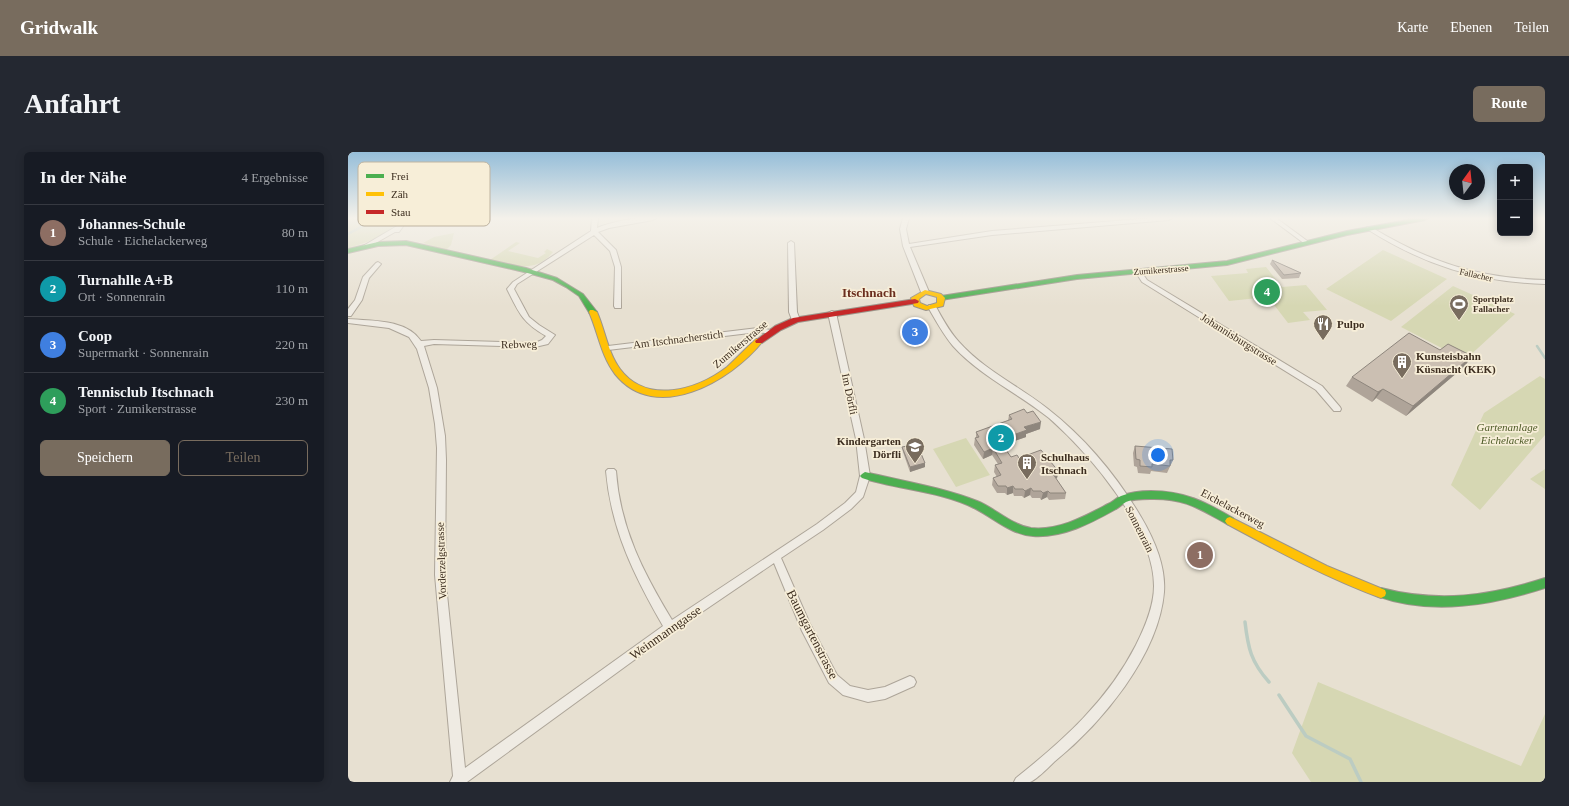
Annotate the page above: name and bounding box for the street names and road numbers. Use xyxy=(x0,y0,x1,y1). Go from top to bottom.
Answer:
street label: Zumikerstrasse xyxy=(1133,263,1189,277)
street label: Fallacher xyxy=(1459,266,1493,284)
street label: Johannisburgstrasse xyxy=(1199,311,1280,367)
street label: Zumikerstrasse xyxy=(710,318,770,370)
street label: Am Itschnacherstich xyxy=(632,327,724,350)
street label: Rebweg xyxy=(501,338,538,350)
street label: Im Dörfli xyxy=(840,372,860,416)
street label: Eichelackerweg xyxy=(1199,486,1267,530)
street label: Sonnenrain xyxy=(1123,504,1157,554)
street label: Vorderzelgstrasse xyxy=(434,522,448,600)
street label: Baumgartenstrasse xyxy=(784,587,842,682)
street label: Weinmanngasse xyxy=(627,602,704,663)

